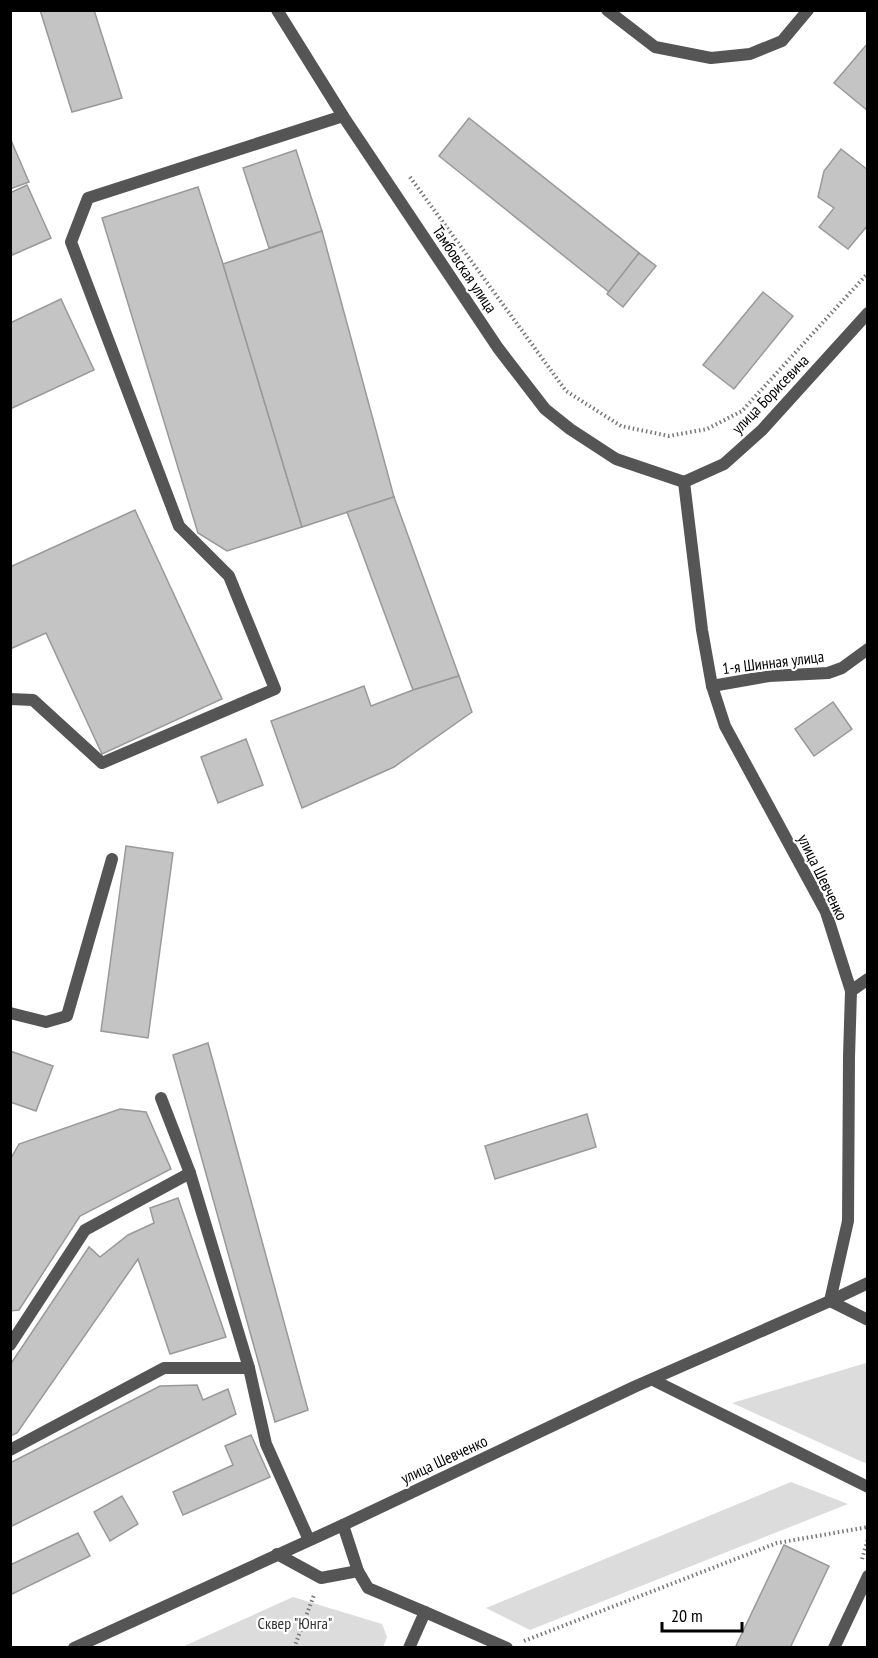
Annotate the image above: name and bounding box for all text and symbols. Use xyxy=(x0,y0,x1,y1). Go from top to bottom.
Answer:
street label: Тамбовская улица xyxy=(428,221,502,317)
street label: улица Борисевича xyxy=(727,350,813,438)
street label: 1-я Шинная улица xyxy=(721,646,825,678)
street label: улица Шевченко xyxy=(794,831,852,923)
street label: улица Шевченко xyxy=(397,1430,491,1488)
scale bar xyxy=(662,1595,742,1633)
text: 20 m xyxy=(671,1604,703,1627)
park label: Сквер "Юнга" xyxy=(258,1613,332,1633)

